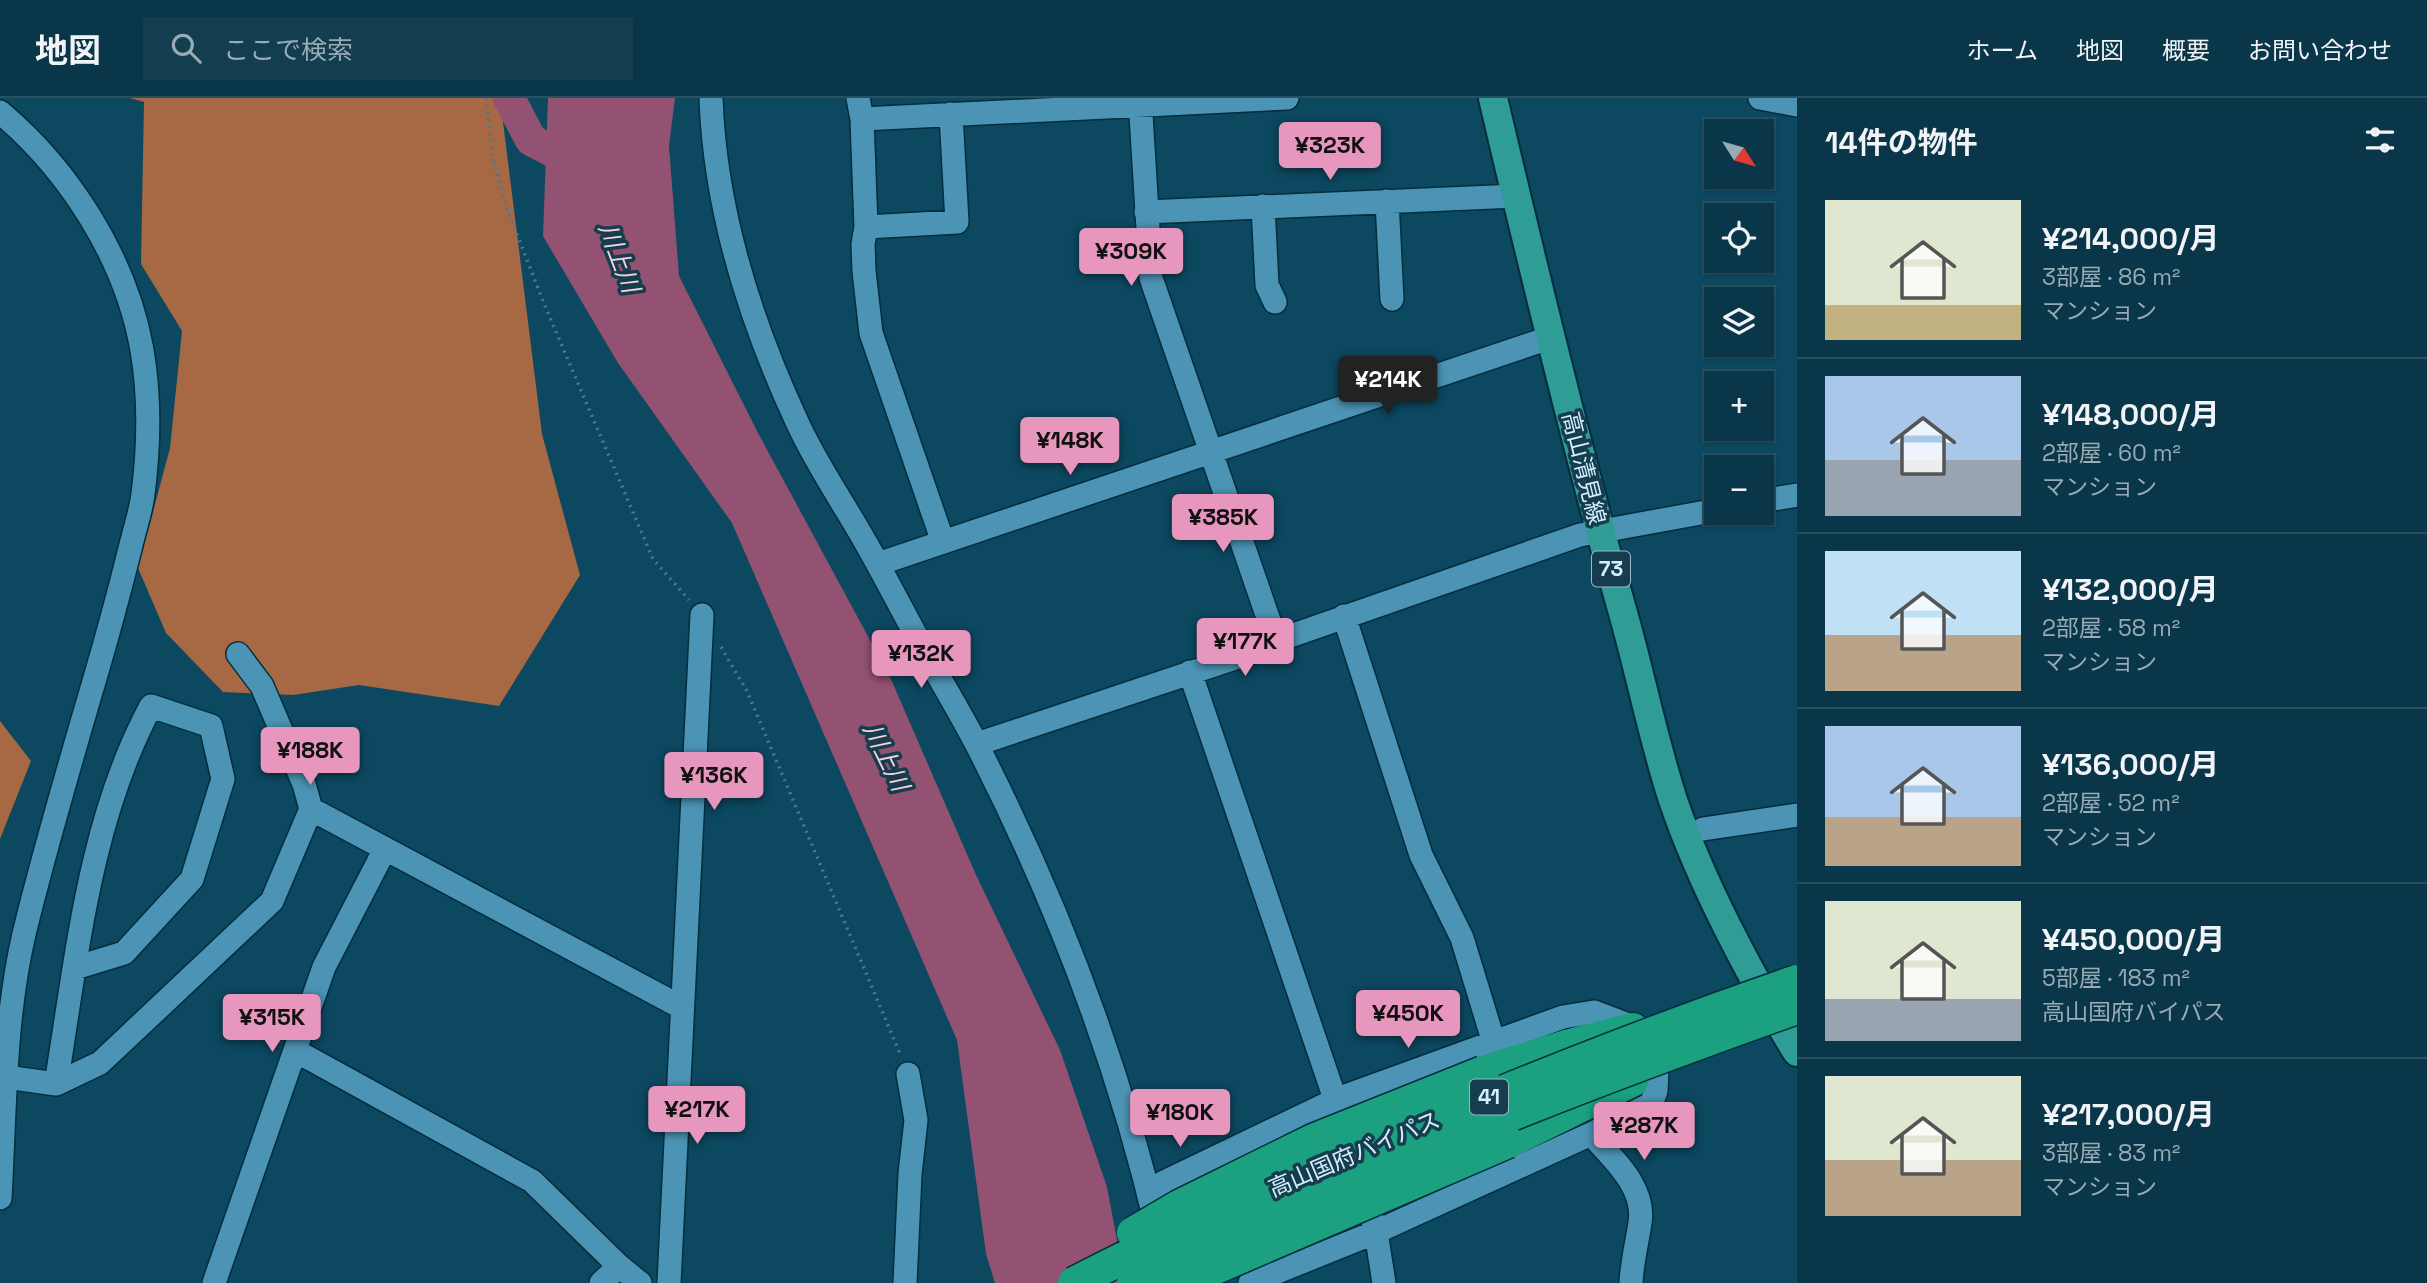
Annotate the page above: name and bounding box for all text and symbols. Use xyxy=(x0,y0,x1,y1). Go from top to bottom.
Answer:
search box xyxy=(143,17,633,80)
icon: search xyxy=(167,29,205,67)
text: 地図 xyxy=(35,30,101,72)
text: ここで検索 xyxy=(223,33,353,67)
text: ホーム xyxy=(1967,35,2038,66)
text: 地図 xyxy=(2076,35,2124,66)
text: 概要 xyxy=(2162,35,2210,66)
text: お問い合わせ xyxy=(2248,35,2392,66)
north arrow xyxy=(1704,119,1774,189)
map controls xyxy=(1704,119,1774,525)
icon: filters xyxy=(2361,121,2399,159)
pin: ¥323K xyxy=(1281,122,1379,182)
text: 14件の物件 xyxy=(1825,123,1978,162)
text: ¥323K xyxy=(1295,130,1365,160)
button: locate xyxy=(1704,203,1774,273)
water label: 川上川 xyxy=(592,219,648,300)
text: ¥214,000/月 xyxy=(2042,219,2219,258)
pin: ¥309K xyxy=(1082,228,1180,288)
icon: home xyxy=(1881,228,1965,312)
text: ¥309K xyxy=(1095,236,1167,266)
text: 3部屋 · 86 m² xyxy=(2042,262,2181,292)
button: layers xyxy=(1704,287,1774,357)
text: マンション xyxy=(2042,296,2157,326)
pin: ¥214K xyxy=(1339,356,1437,416)
text: ¥214K xyxy=(1354,364,1422,394)
button: + xyxy=(1704,371,1774,441)
text: ¥148,000/月 xyxy=(2042,395,2220,434)
icon: home xyxy=(1881,404,1965,488)
street label: 高山清見線 xyxy=(1556,409,1612,527)
pin: ¥148K xyxy=(1021,418,1119,477)
text: ¥148K xyxy=(1036,425,1104,455)
text: 2部屋 · 60 m² xyxy=(2042,438,2181,468)
button: − xyxy=(1704,455,1774,525)
text: マンション xyxy=(2042,472,2157,502)
pin: ¥385K xyxy=(1174,494,1272,554)
text: ¥385K xyxy=(1188,502,1258,532)
road number: 73 xyxy=(1592,552,1630,587)
text: ¥132,000/月 xyxy=(2042,570,2219,609)
icon: home xyxy=(1881,579,1965,663)
text: 2部屋 · 58 m² xyxy=(2042,613,2180,643)
pin: ¥177K xyxy=(1196,618,1294,678)
text: ¥177K xyxy=(1213,626,1277,656)
pin: ¥132K xyxy=(872,630,970,690)
text: ¥132K xyxy=(888,638,954,668)
text: マンション xyxy=(2042,647,2157,677)
water label: 川上川 xyxy=(857,718,917,799)
pin: ¥188K xyxy=(261,728,359,787)
text: ¥188K xyxy=(277,735,343,765)
text: ¥136,000/月 xyxy=(2042,745,2219,784)
pin: ¥136K xyxy=(665,752,763,812)
icon: home xyxy=(1881,754,1965,838)
text: ¥136K xyxy=(680,760,748,790)
text: 2部屋 · 52 m² xyxy=(2042,788,2180,818)
text: マンション xyxy=(2042,822,2157,852)
text: ¥450,000/月 xyxy=(2042,920,2225,959)
icon: home xyxy=(1881,929,1965,1013)
text: 5部屋 · 183 m² xyxy=(2042,963,2190,993)
pin: ¥450K xyxy=(1359,990,1457,1050)
pin: ¥315K xyxy=(223,995,321,1054)
text: 高山国府バイパス xyxy=(2042,997,2226,1027)
text: ¥450K xyxy=(1372,998,1444,1028)
text: ¥315K xyxy=(239,1002,305,1032)
road number: 41 xyxy=(1470,1080,1508,1114)
pin: ¥217K xyxy=(648,1086,746,1146)
pin: ¥180K xyxy=(1131,1090,1229,1149)
text: ¥217K xyxy=(664,1094,730,1124)
text: ¥217,000/月 xyxy=(2042,1095,2215,1134)
text: ¥180K xyxy=(1146,1097,1214,1127)
pin: ¥287K xyxy=(1595,1102,1693,1162)
street label: 高山国府バイパス xyxy=(1264,1104,1444,1204)
icon: home xyxy=(1881,1104,1965,1188)
text: ¥287K xyxy=(1610,1110,1678,1140)
text: 3部屋 · 83 m² xyxy=(2042,1138,2180,1168)
text: マンション xyxy=(2042,1172,2157,1202)

